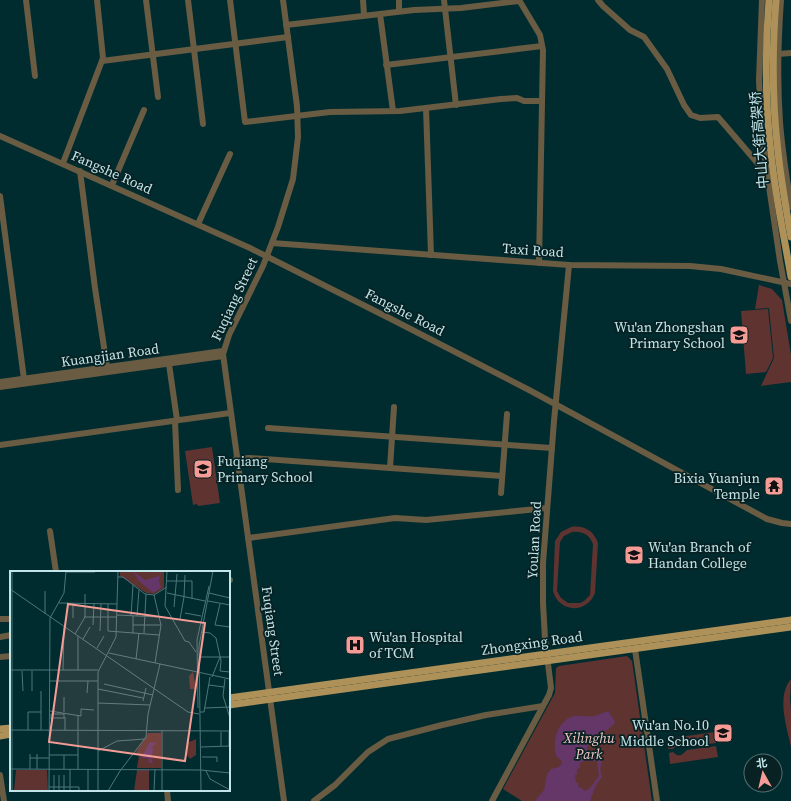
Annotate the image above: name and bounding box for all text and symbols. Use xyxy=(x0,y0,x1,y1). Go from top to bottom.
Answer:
street label: 中山大街高架桥 xyxy=(745,90,773,190)
street label: Fangshe Road xyxy=(68,145,156,199)
street label: Taxi Road xyxy=(502,238,564,262)
street label: Fuqiang Street xyxy=(206,254,262,344)
street label: Fangshe Road xyxy=(362,283,448,341)
place label: Wu'an Zhongshan Primary School xyxy=(614,317,726,353)
school or university icon: Wu'an Zhongshan Primary School xyxy=(728,324,750,346)
street label: Kuangjian Road xyxy=(60,338,160,372)
place label: Fuqiang Primary School xyxy=(217,451,313,487)
school or university icon: Fuqiang Primary School xyxy=(192,458,214,480)
place label: Bixia Yuanjun Temple xyxy=(674,468,761,504)
temple icon: Bixia Yuanjun Temple xyxy=(763,475,785,497)
street label: Youlan Road xyxy=(522,501,546,579)
place label: Wu'an Branch of Handan College xyxy=(648,537,752,573)
school or university icon: Wu'an Branch of Handan College xyxy=(623,544,645,566)
inset map xyxy=(10,571,230,791)
street label: Fuqiang Street xyxy=(257,585,289,677)
street label: Zhongxing Road xyxy=(480,626,584,660)
place label: Wu'an Hospital of TCM xyxy=(369,627,463,663)
hospital icon: Wu'an Hospital of TCM xyxy=(344,634,366,656)
place label: Wu'an No.10 Middle School xyxy=(620,715,709,751)
school or university icon: Wu'an No.10 Middle School xyxy=(712,722,734,744)
park label: Xilinghu Park xyxy=(562,728,615,764)
north arrow xyxy=(743,753,783,793)
text: 北 xyxy=(755,755,768,772)

